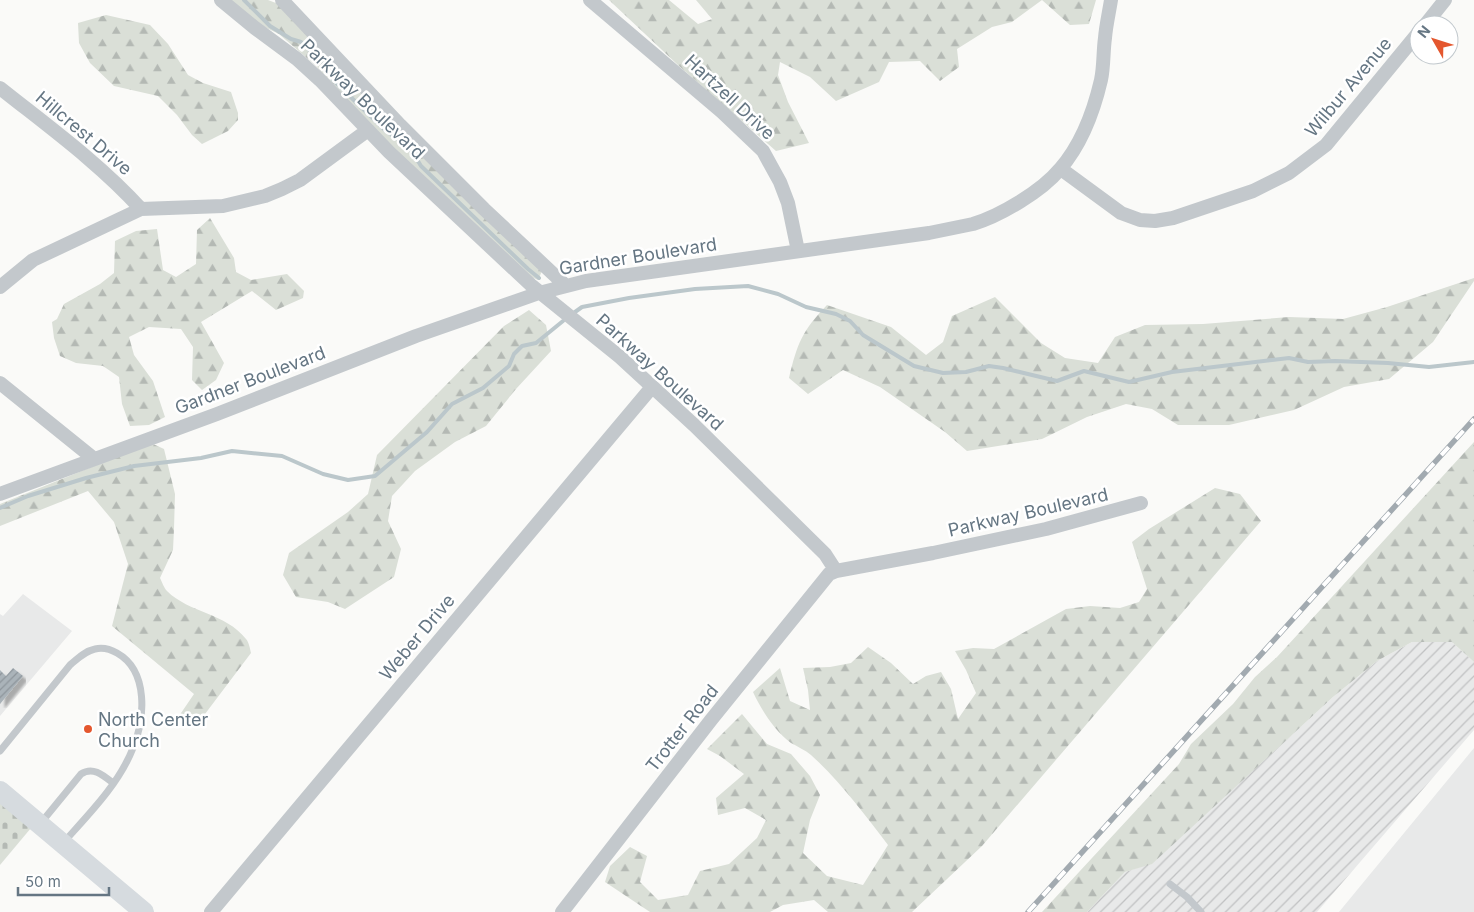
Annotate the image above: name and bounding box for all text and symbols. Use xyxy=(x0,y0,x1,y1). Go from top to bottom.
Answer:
north arrow xyxy=(1409,15,1459,65)
text: N xyxy=(1414,22,1433,41)
street label: Wilbur Avenue xyxy=(1300,33,1396,141)
street label: Parkway Boulevard xyxy=(297,35,429,163)
street label: Hartzell Drive xyxy=(681,50,779,144)
street label: Hillcrest Drive xyxy=(32,87,136,179)
street label: Gardner Boulevard xyxy=(558,233,718,279)
street label: Parkway Boulevard xyxy=(592,309,728,435)
street label: Gardner Boulevard xyxy=(172,342,328,418)
street label: Parkway Boulevard xyxy=(946,483,1110,541)
street label: Weber Drive xyxy=(375,590,459,684)
street label: Trotter Road xyxy=(641,680,723,776)
place label: North Center Church xyxy=(98,709,208,751)
marker: North Center Church xyxy=(82,723,94,735)
scale bar xyxy=(18,864,109,896)
text: 50 m xyxy=(25,872,61,891)

